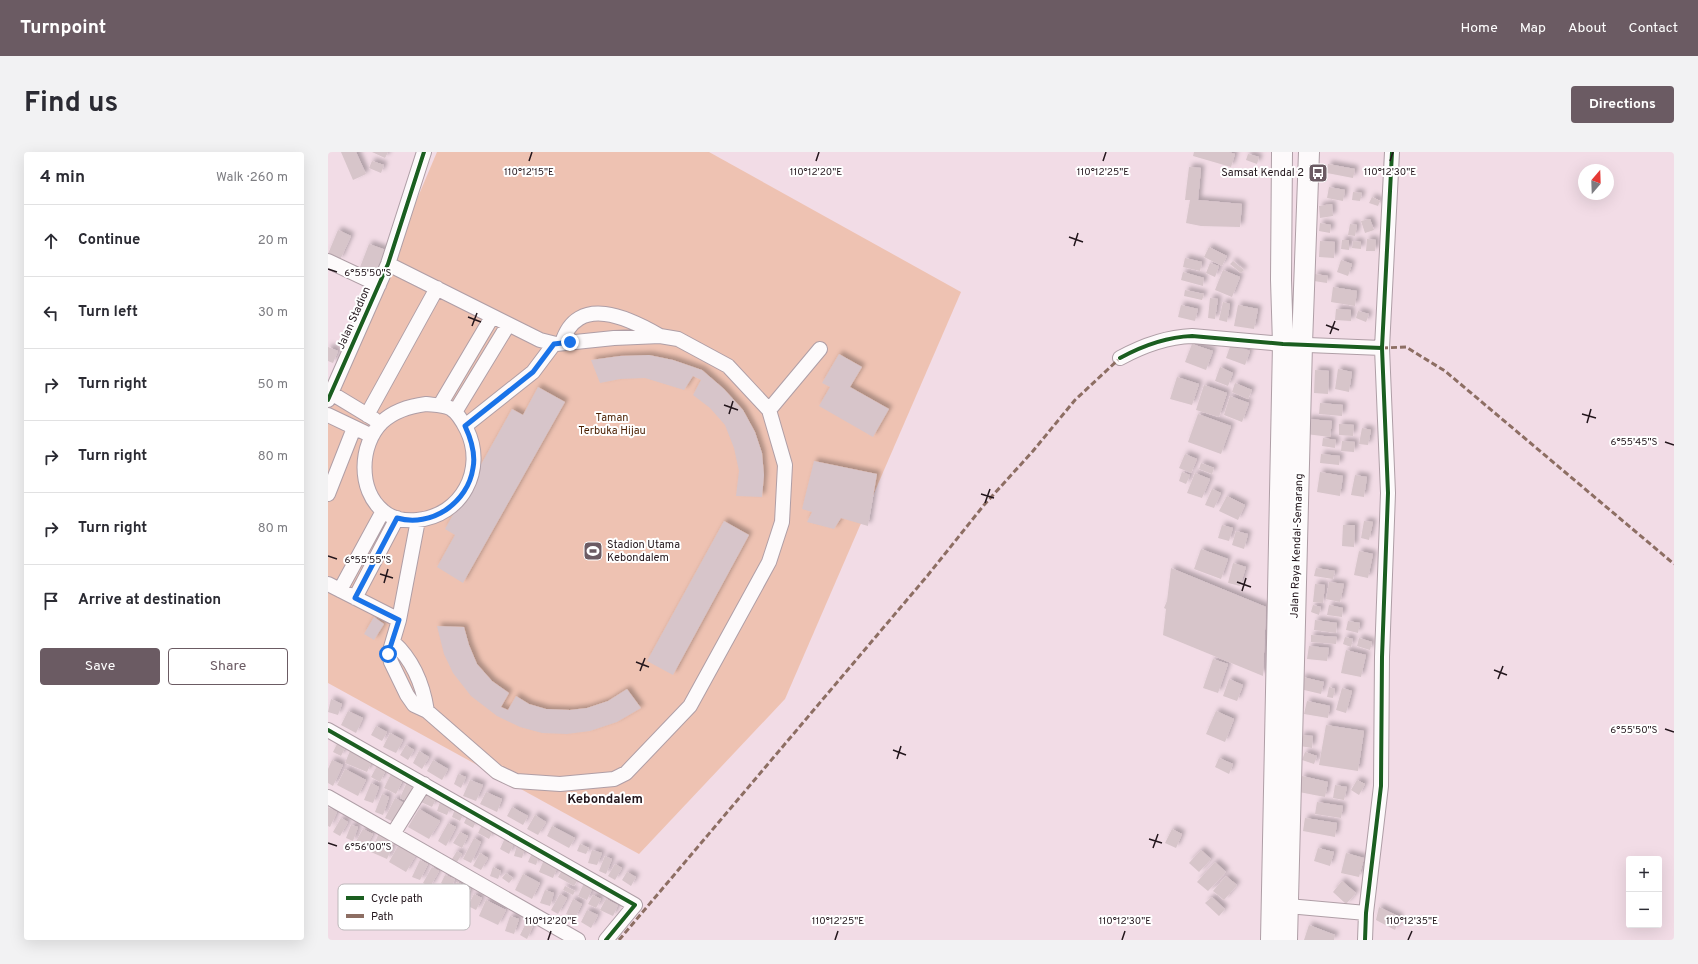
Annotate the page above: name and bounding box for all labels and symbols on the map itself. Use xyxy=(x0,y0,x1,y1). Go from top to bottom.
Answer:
bus stop icon: Samsat Kendal 2 xyxy=(1307,162,1329,184)
north arrow xyxy=(1578,164,1614,200)
text: 110°12'15"E xyxy=(504,166,554,179)
text: 110°12'20"E xyxy=(790,166,842,179)
text: 110°12'25"E xyxy=(1077,166,1129,179)
place label: Samsat Kendal 2 xyxy=(1221,166,1304,180)
text: 110°12'30"E xyxy=(1364,166,1416,179)
text: 6°55'50"S xyxy=(344,267,392,280)
street label: Jalan Stadion xyxy=(334,284,374,352)
route end xyxy=(561,333,579,351)
park label: Taman Terbuka Hijau xyxy=(578,411,646,438)
text: 6°55'45"S xyxy=(1610,436,1658,449)
street label: Jalan Raya Kendal-Semarang xyxy=(1287,473,1307,619)
place label: Stadion Utama Kebondalem xyxy=(607,538,680,565)
sports icon: Stadion Utama Kebondalem xyxy=(582,540,604,562)
text: 6°55'55"S xyxy=(344,554,392,567)
route start xyxy=(379,645,397,663)
text: 6°55'50"S xyxy=(1610,724,1658,737)
district label: Kebondalem xyxy=(567,792,643,808)
text: 6°56'00"S xyxy=(344,841,392,854)
legend xyxy=(338,884,470,930)
text: Cycle path xyxy=(371,892,423,906)
text: Path xyxy=(371,910,393,924)
text: 110°12'20"E xyxy=(525,915,577,928)
text: 110°12'25"E xyxy=(812,915,864,928)
text: 110°12'30"E xyxy=(1099,915,1151,928)
text: 110°12'35"E xyxy=(1386,915,1438,928)

